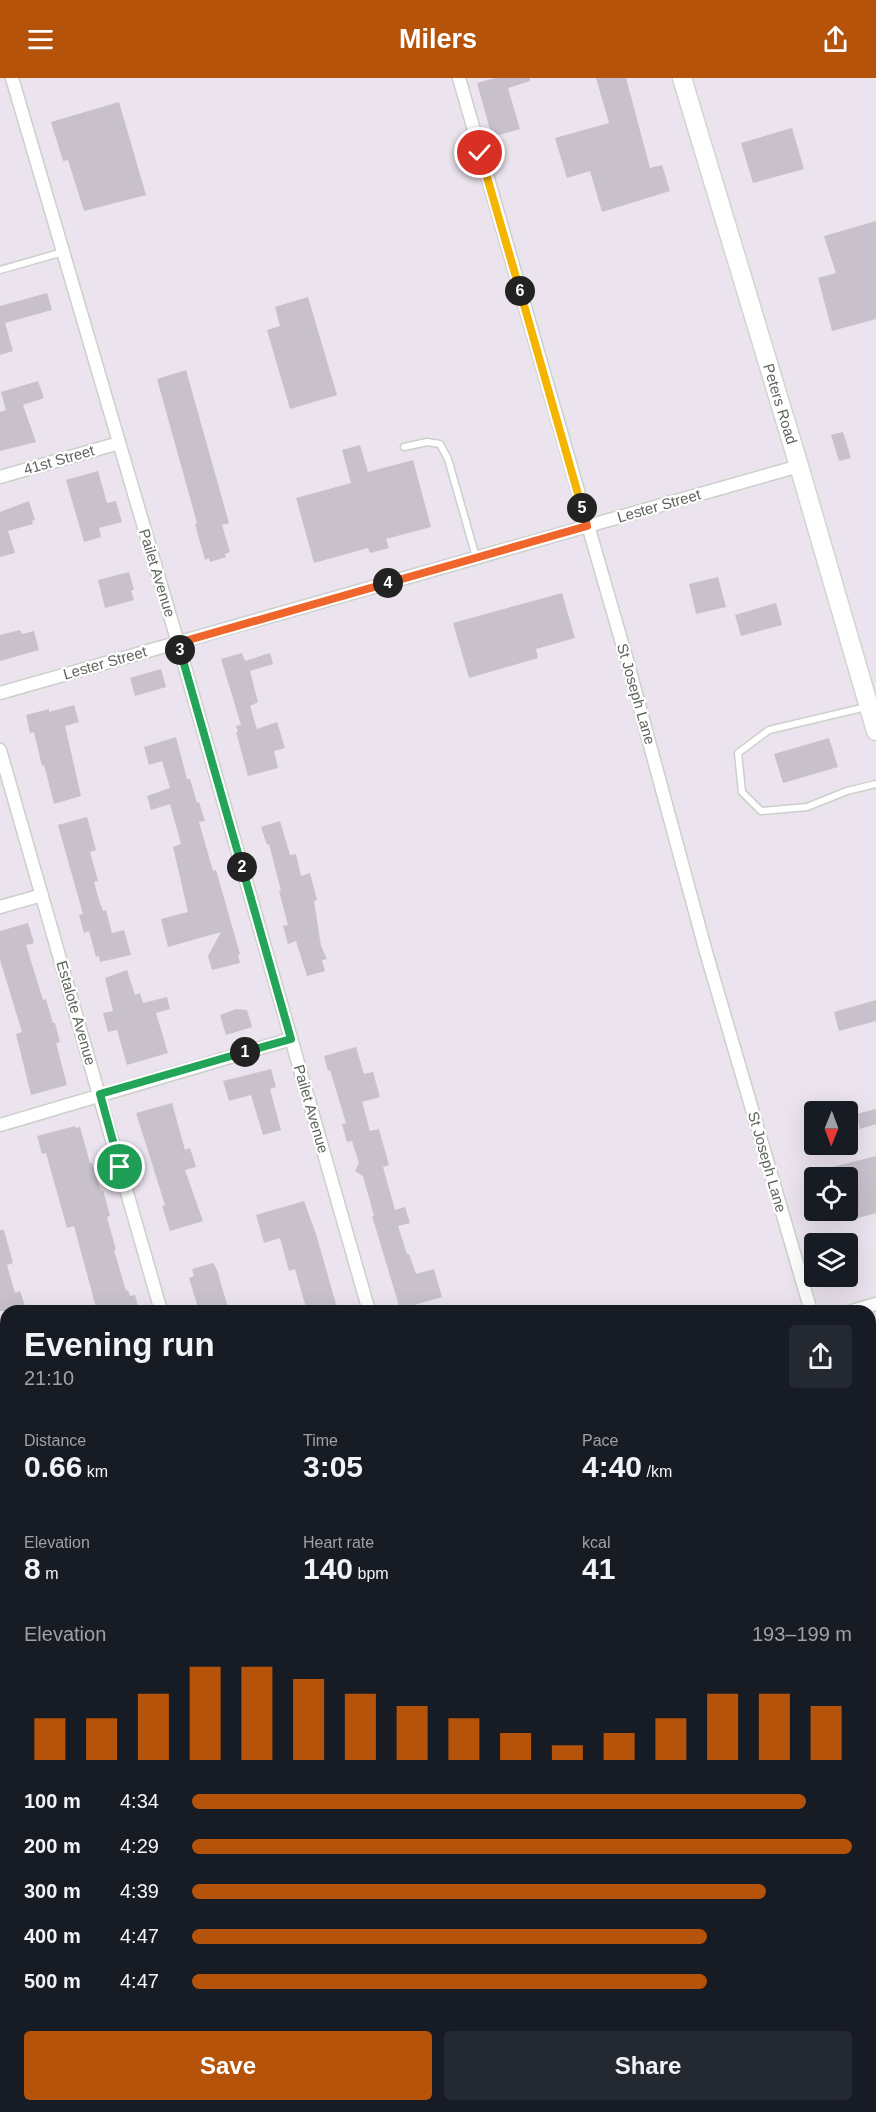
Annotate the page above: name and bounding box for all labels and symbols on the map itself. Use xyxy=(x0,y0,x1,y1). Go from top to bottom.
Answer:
pin xyxy=(454,127,505,178)
pin: 6 xyxy=(505,276,535,306)
street label: Peters Road xyxy=(760,361,801,446)
street label: 41st Street xyxy=(22,441,97,478)
street label: Lester Street xyxy=(615,485,703,526)
pin: 5 xyxy=(567,493,597,523)
street label: Pailet Avenue xyxy=(136,527,179,619)
pin: 4 xyxy=(373,568,403,598)
pin: 3 xyxy=(165,635,195,665)
street label: St Joseph Lane xyxy=(614,641,659,746)
street label: Lester Street xyxy=(61,642,149,683)
pin: 2 xyxy=(227,852,257,882)
street label: Estalote Avenue xyxy=(53,959,100,1067)
pin: 1 xyxy=(230,1037,260,1067)
street label: Pailet Avenue xyxy=(291,1063,332,1155)
north arrow xyxy=(804,1101,858,1155)
street label: St Joseph Lane xyxy=(745,1109,790,1214)
pin xyxy=(94,1141,145,1192)

